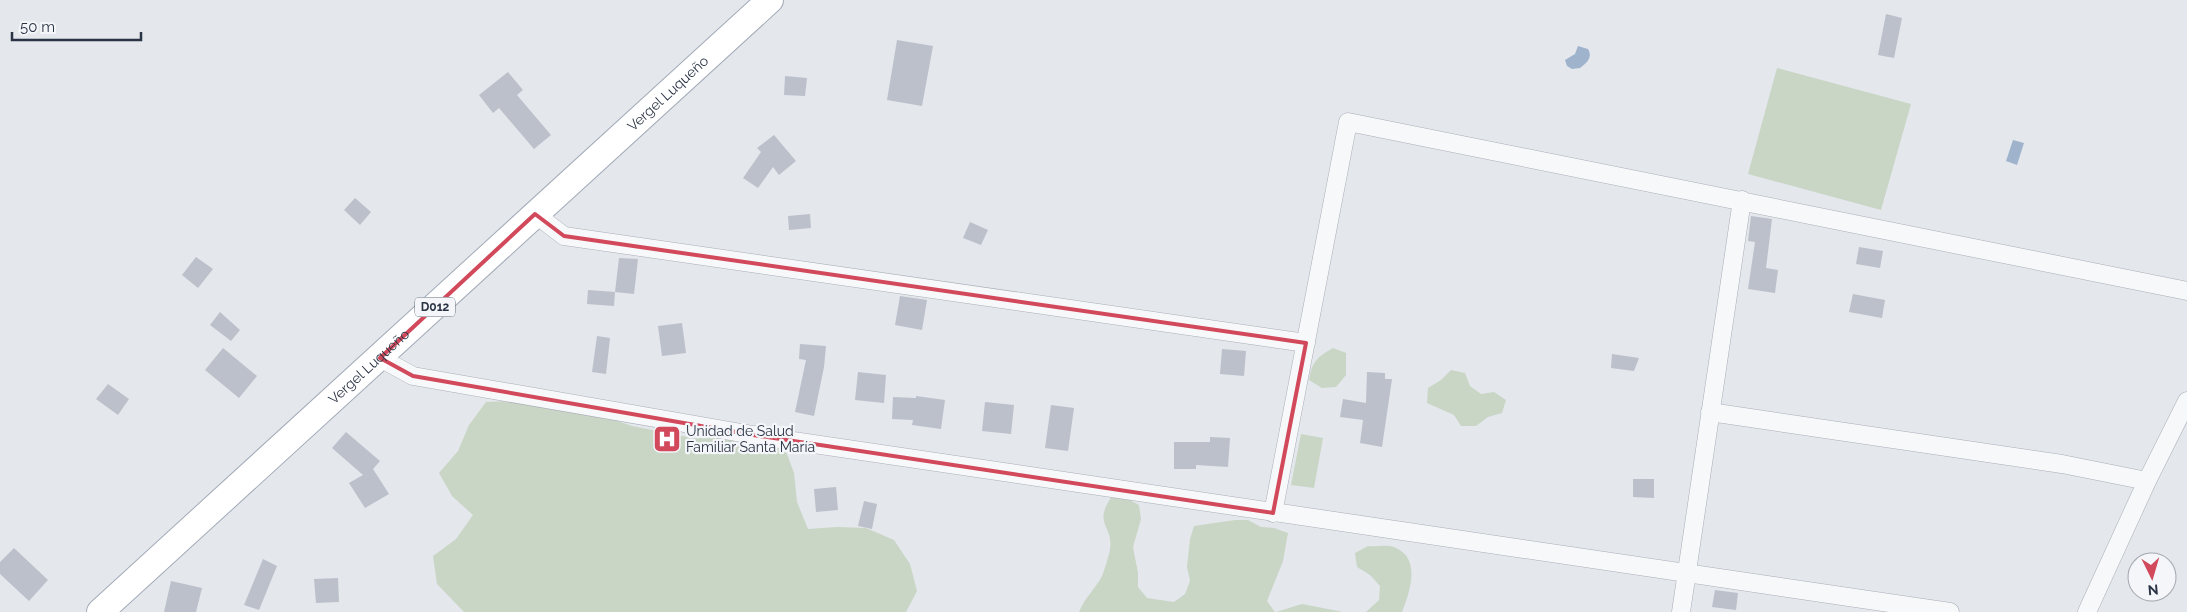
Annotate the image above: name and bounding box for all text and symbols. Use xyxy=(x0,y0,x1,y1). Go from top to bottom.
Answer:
scale bar xyxy=(12,10,141,42)
text: 50 m xyxy=(20,18,55,36)
street label: Vergel Luqueño xyxy=(624,53,711,134)
road number: D012 xyxy=(415,298,455,316)
street label: Vergel Luqueño xyxy=(325,326,412,407)
place label: Unidad de Salud Familiar Santa María xyxy=(686,423,815,455)
hospital icon: Unidad de Salud Familiar Santa María xyxy=(652,424,682,454)
north arrow xyxy=(2127,552,2177,602)
text: N xyxy=(2147,582,2159,598)

